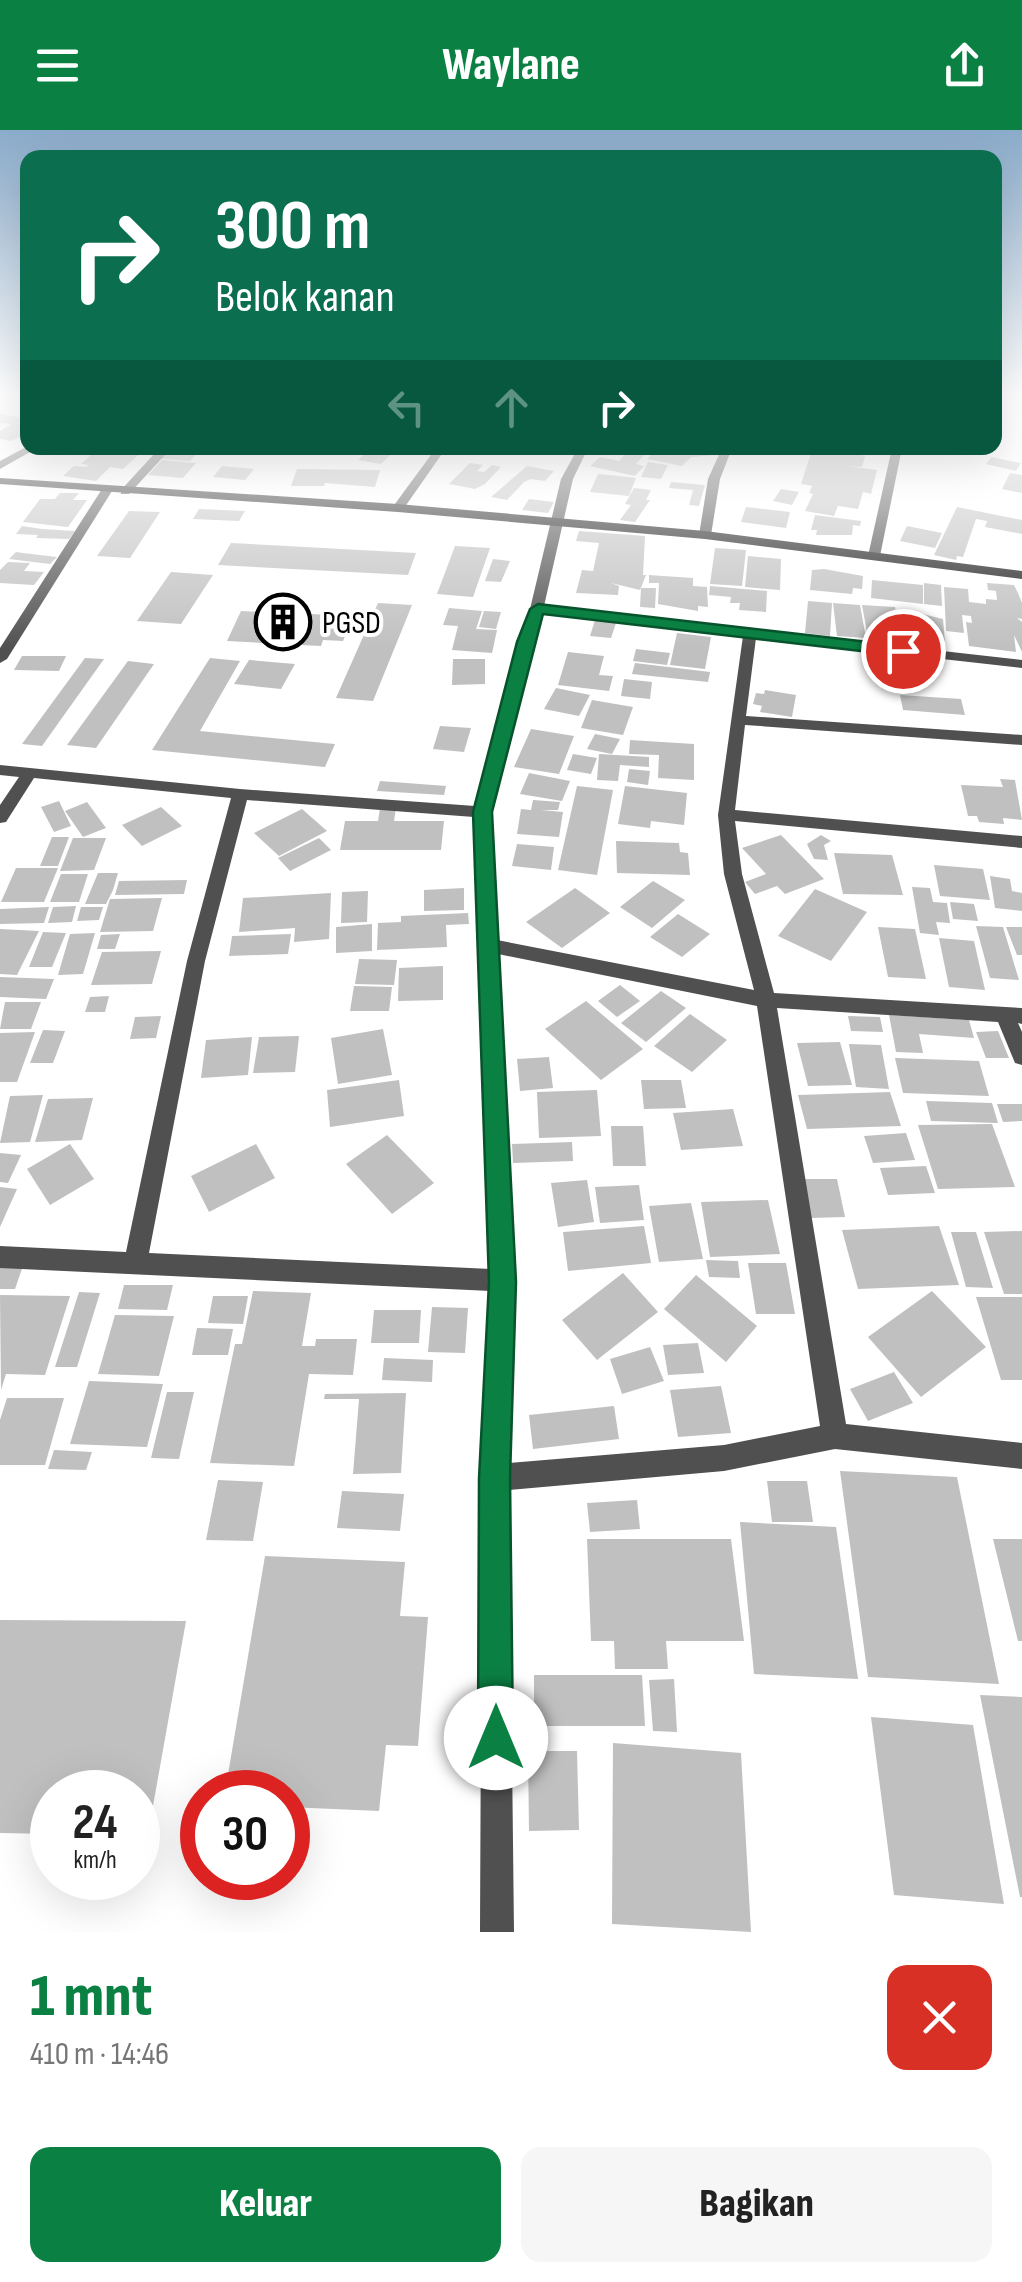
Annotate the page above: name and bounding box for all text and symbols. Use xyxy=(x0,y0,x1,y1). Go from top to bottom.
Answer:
icon: menu xyxy=(30,38,85,93)
text: Waylane xyxy=(442,38,580,93)
icon: share xyxy=(937,38,992,93)
text: 300 m xyxy=(215,185,370,269)
icon: right xyxy=(50,190,180,320)
text: Belok kanan xyxy=(215,270,395,325)
icon: left xyxy=(379,380,434,435)
icon: ahead xyxy=(484,380,539,435)
icon: right xyxy=(589,380,644,435)
building icon: PGSD xyxy=(253,592,313,652)
place label: PGSD xyxy=(322,604,381,643)
pin xyxy=(861,609,946,694)
icon: arrive xyxy=(876,624,931,679)
position arrow xyxy=(444,1686,548,1790)
speed limit sign: 30 xyxy=(180,1770,310,1900)
text: 24 xyxy=(73,1793,117,1853)
text: km/h xyxy=(73,1845,117,1876)
text: 1 mnt xyxy=(30,1961,152,2033)
button: close xyxy=(887,1965,992,2070)
text: 410 m · 14:46 xyxy=(30,2035,169,2074)
button: Keluar xyxy=(30,2147,501,2262)
button: Bagikan xyxy=(521,2147,992,2262)

